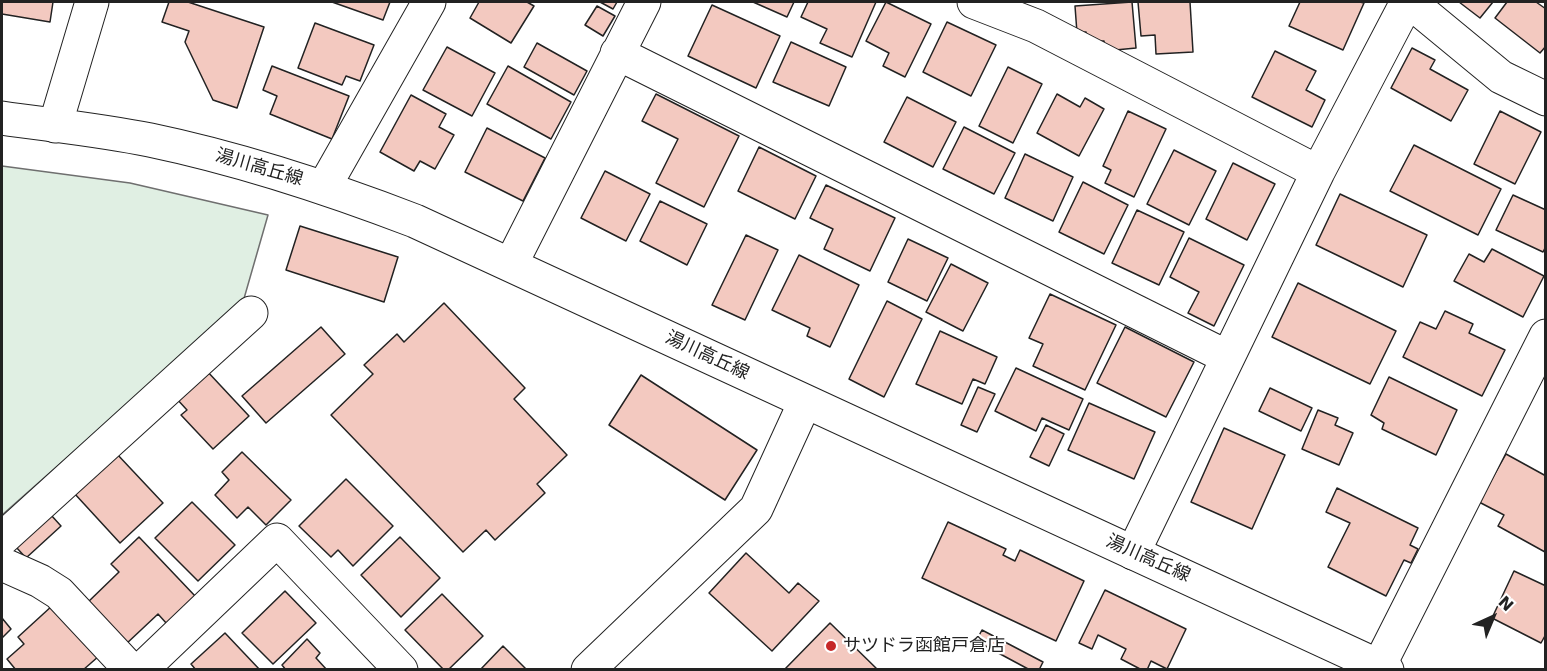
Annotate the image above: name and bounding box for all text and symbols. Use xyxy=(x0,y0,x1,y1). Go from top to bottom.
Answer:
street label: 湯川高丘線 xyxy=(213,145,305,191)
street label: 湯川高丘線 xyxy=(662,327,752,385)
street label: 湯川高丘線 xyxy=(1102,531,1194,587)
north arrow xyxy=(1463,587,1523,647)
text: N xyxy=(1494,592,1517,615)
place label: サツドラ函館戸倉店 xyxy=(843,635,1005,657)
marker: サツドラ函館戸倉店 xyxy=(824,639,838,653)

